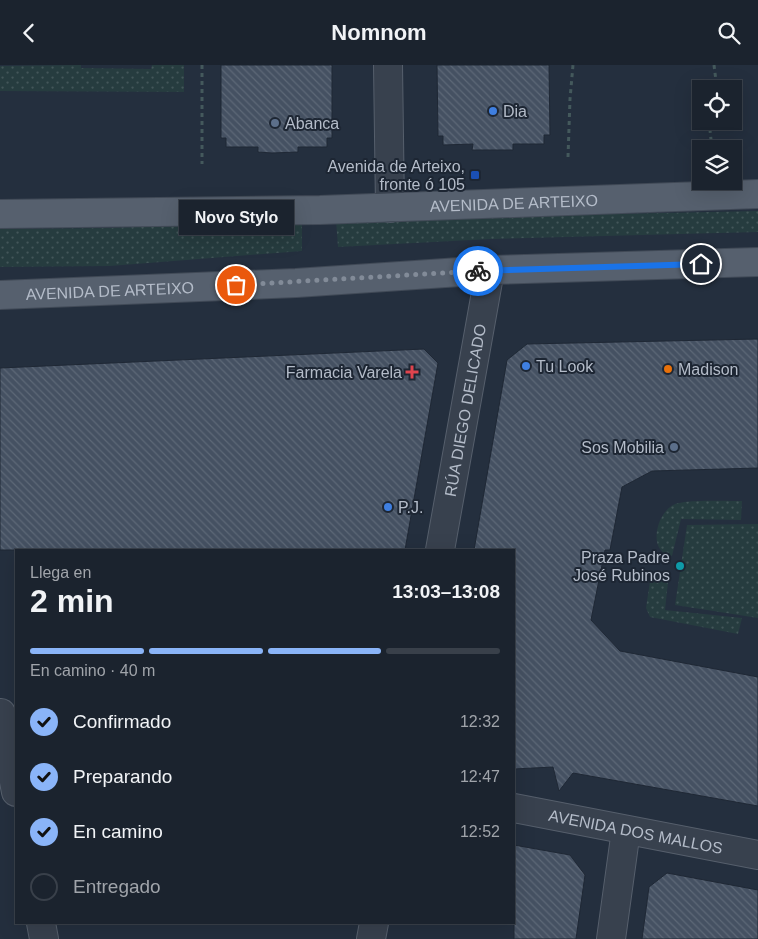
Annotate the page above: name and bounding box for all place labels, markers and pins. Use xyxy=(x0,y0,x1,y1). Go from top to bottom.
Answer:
place label: Dia xyxy=(503,103,527,120)
marker: Dia xyxy=(487,105,499,117)
place label: Abanca xyxy=(285,115,339,132)
marker: Abanca xyxy=(269,117,281,129)
place label: Avenida de Arteixo, fronte ó 105 xyxy=(327,158,465,193)
marker: Avenida de Arteixo, fronte ó 105 xyxy=(469,169,481,181)
callout: Novo Stylo xyxy=(178,200,294,235)
pin xyxy=(680,243,722,285)
pin xyxy=(215,264,257,306)
place label: Tu Look xyxy=(536,358,594,375)
marker: Tu Look xyxy=(520,360,532,372)
place label: Madison xyxy=(678,361,738,378)
marker: Madison xyxy=(662,363,674,375)
place label: Farmacia Varela xyxy=(286,364,402,381)
marker: Farmacia Varela xyxy=(406,366,418,378)
place label: Sos Mobilia xyxy=(581,439,664,456)
marker: Sos Mobilia xyxy=(668,441,680,453)
place label: P.J. xyxy=(398,499,424,516)
marker: P.J. xyxy=(382,501,394,513)
place label: Praza Padre José Rubinos xyxy=(573,549,670,584)
marker: Praza Padre José Rubinos xyxy=(674,560,686,572)

